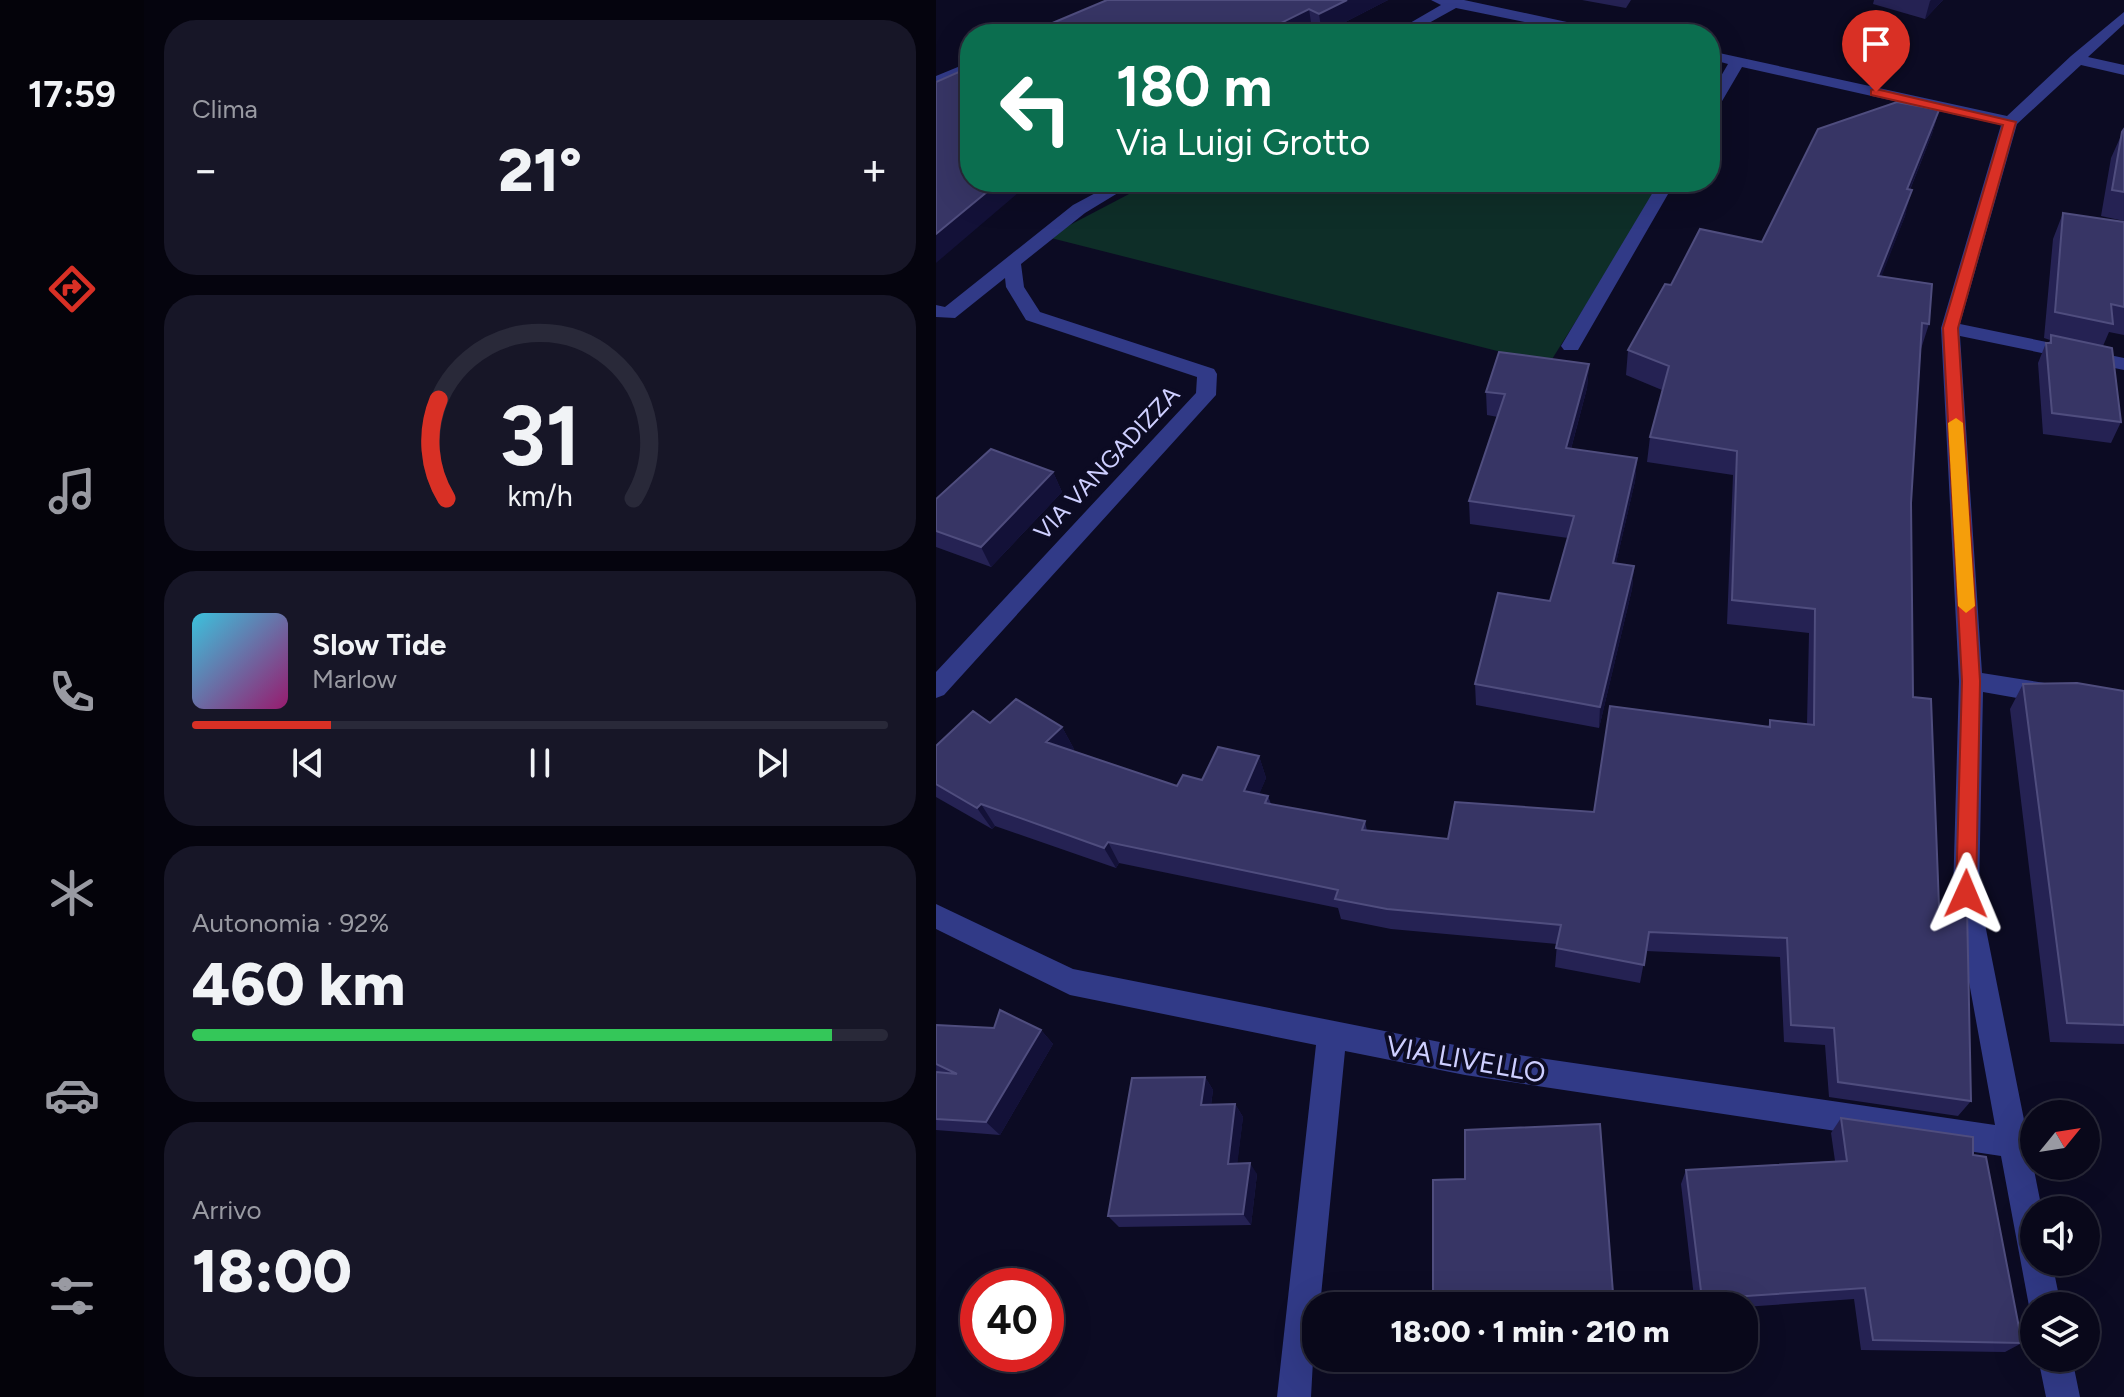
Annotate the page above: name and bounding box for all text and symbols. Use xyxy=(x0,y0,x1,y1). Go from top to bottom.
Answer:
pin xyxy=(1842,10,1910,92)
icon: arrive xyxy=(1854,22,1898,66)
text: 180 m xyxy=(1116,53,1272,120)
icon: left xyxy=(984,56,1088,160)
text: 17:59 xyxy=(28,73,116,116)
text: Clima xyxy=(192,93,258,125)
text: Via Luigi Grotto xyxy=(1116,121,1371,164)
text: 21° xyxy=(498,134,582,206)
text: − xyxy=(192,143,219,196)
text: + xyxy=(861,143,888,196)
icon: directions xyxy=(44,261,100,317)
street label: VIA VANGADIZZA xyxy=(1028,379,1186,546)
text: 31 xyxy=(499,386,581,486)
icon: music xyxy=(44,463,100,519)
text: km/h xyxy=(507,479,573,513)
text: Slow Tide xyxy=(312,626,446,663)
text: Marlow xyxy=(312,663,397,695)
icon: phone xyxy=(44,664,100,720)
icon: previous xyxy=(286,741,330,785)
icon: pause xyxy=(518,741,562,785)
icon: next xyxy=(750,741,794,785)
position arrow xyxy=(1924,852,2008,936)
icon: climate xyxy=(44,865,100,921)
text: Autonomia · 92% xyxy=(192,907,389,939)
text: 460 km xyxy=(192,948,405,1020)
street label: VIA LIVELLO xyxy=(1384,1028,1548,1090)
icon: car xyxy=(44,1067,100,1123)
north arrow xyxy=(2020,1100,2100,1180)
map controls xyxy=(2020,1100,2100,1372)
text: Arrivo xyxy=(192,1194,262,1226)
button: sound xyxy=(2020,1196,2100,1276)
text: 18:00 xyxy=(192,1235,352,1307)
icon: filters xyxy=(44,1268,100,1324)
speed limit sign: 40 xyxy=(960,1268,1064,1372)
button: layers xyxy=(2020,1292,2100,1372)
text: 18:00 · 1 min · 210 m xyxy=(1391,1313,1669,1350)

